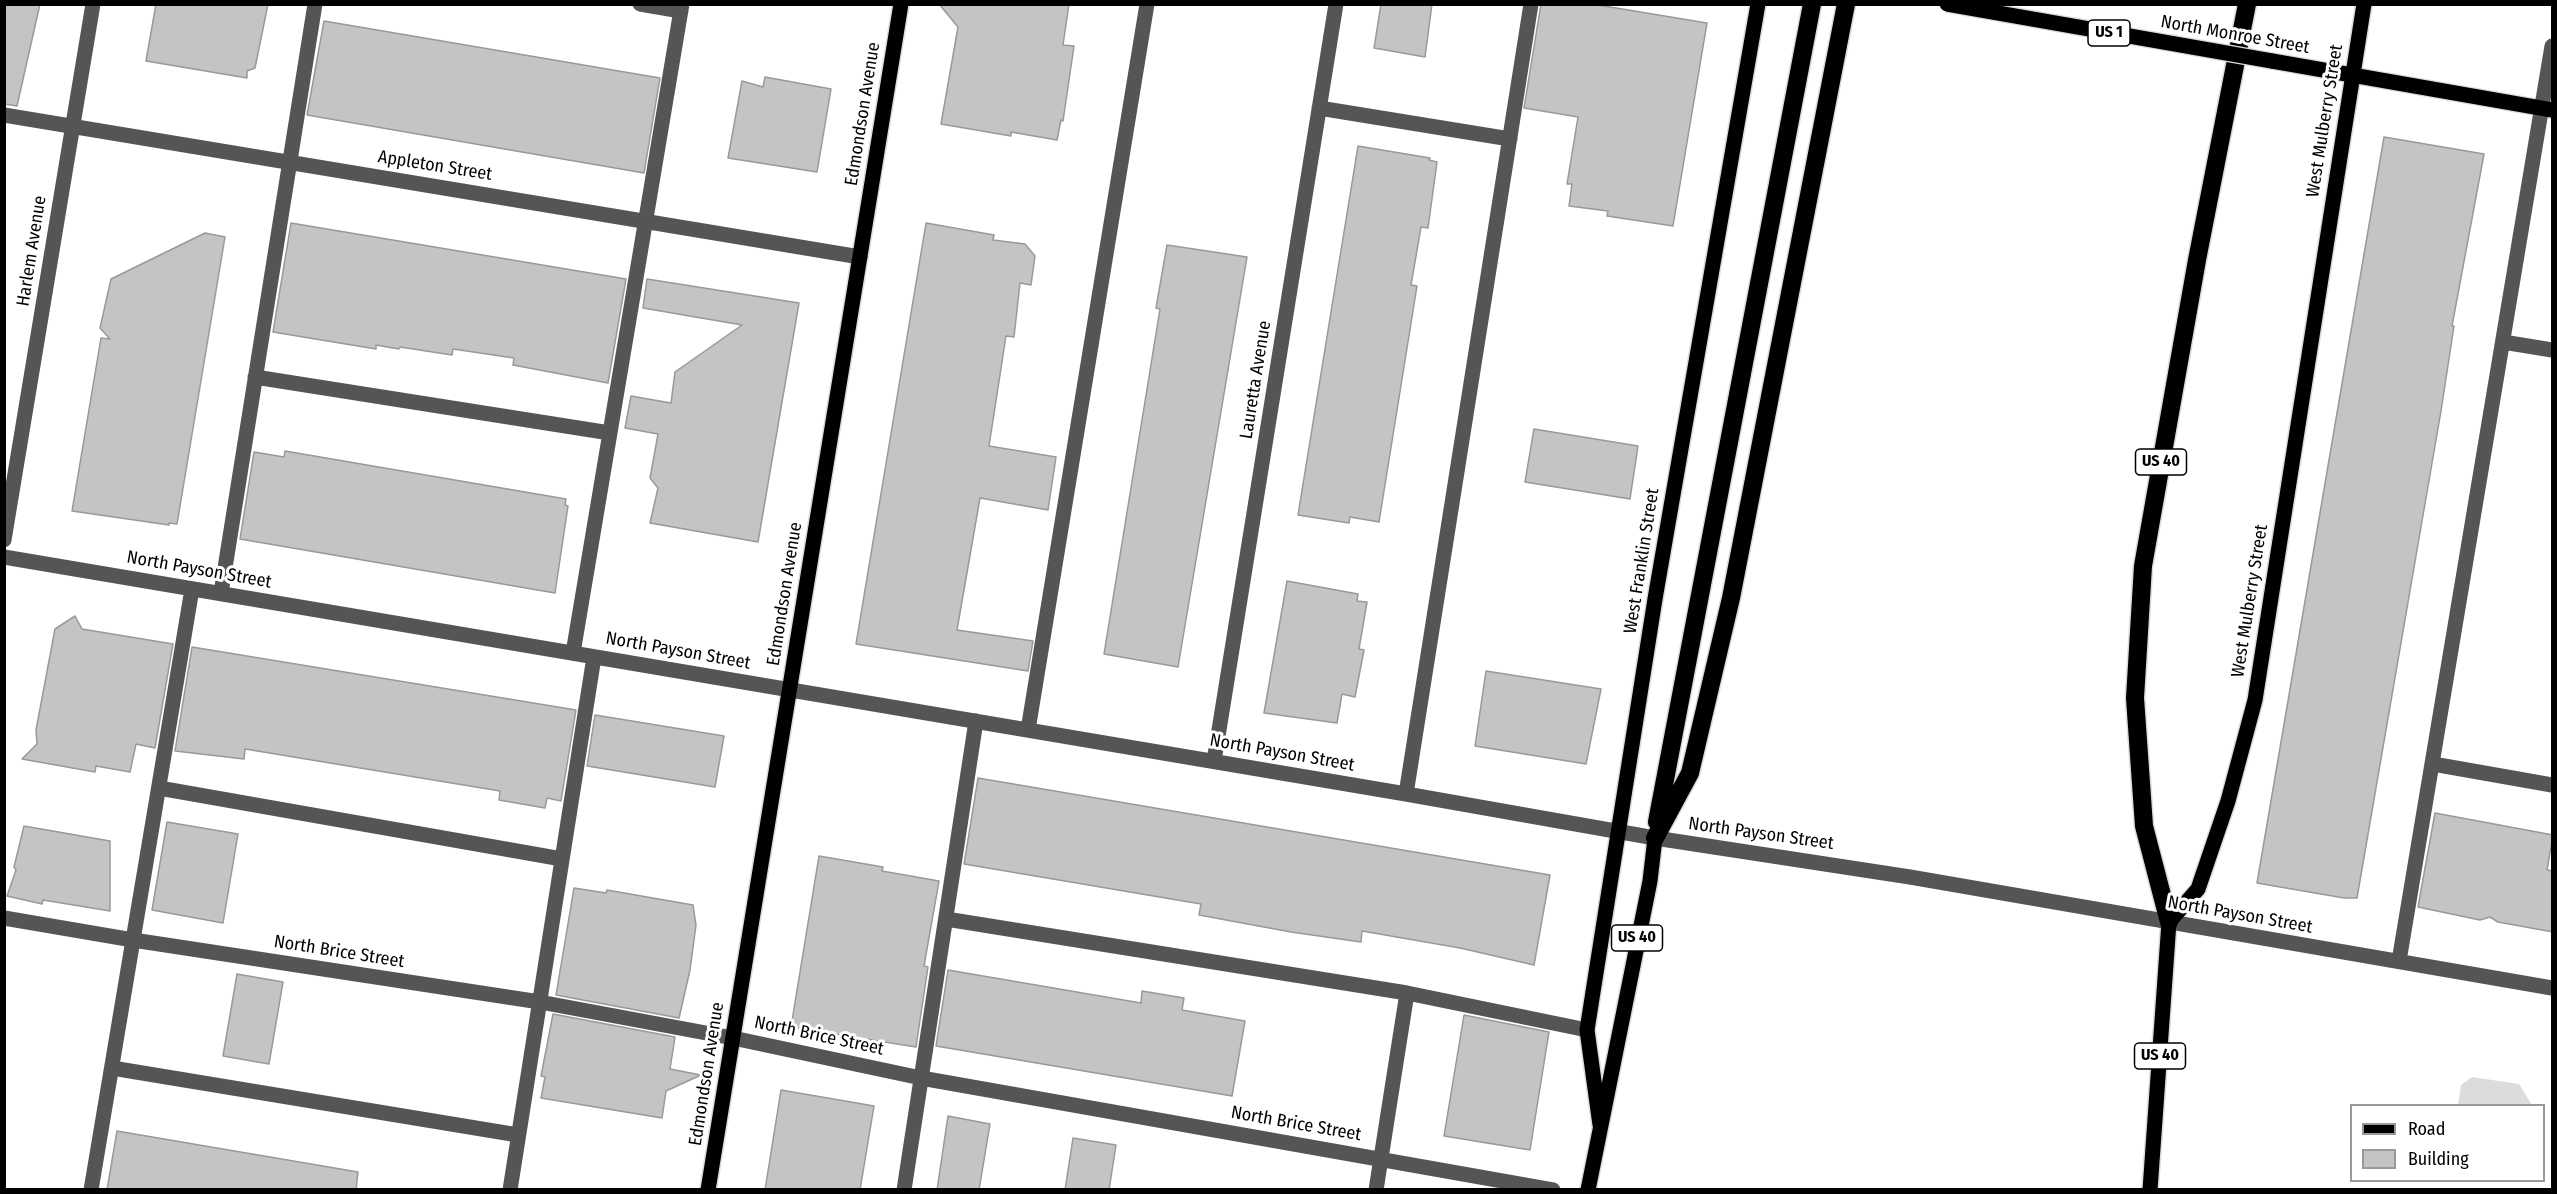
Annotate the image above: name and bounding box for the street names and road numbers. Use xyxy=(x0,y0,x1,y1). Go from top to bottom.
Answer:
street label: North Monroe Street xyxy=(2159,11,2311,59)
road number: US 1 xyxy=(2088,20,2130,46)
street label: Edmondson Avenue xyxy=(841,41,885,187)
street label: West Mulberry Street xyxy=(2302,43,2348,199)
street label: Appleton Street xyxy=(376,146,494,186)
street label: Harlem Avenue xyxy=(13,194,51,308)
street label: Lauretta Avenue xyxy=(1236,319,1276,441)
road number: US 40 xyxy=(2136,449,2186,475)
street label: West Franklin Street xyxy=(1620,487,1664,635)
street label: Edmondson Avenue xyxy=(763,521,807,667)
street label: West Mulberry Street xyxy=(2227,523,2273,679)
street label: North Payson Street xyxy=(125,547,273,593)
street label: North Payson Street xyxy=(604,628,752,674)
street label: North Payson Street xyxy=(1208,730,1356,776)
street label: North Payson Street xyxy=(1687,813,1835,855)
street label: North Payson Street xyxy=(2166,892,2314,938)
road number: US 40 xyxy=(1612,925,1662,951)
street label: North Brice Street xyxy=(272,931,406,973)
street label: Edmondson Avenue xyxy=(685,1001,729,1147)
street label: North Brice Street xyxy=(752,1012,886,1060)
road number: US 40 xyxy=(2134,1043,2186,1069)
street label: North Brice Street xyxy=(1229,1102,1363,1146)

